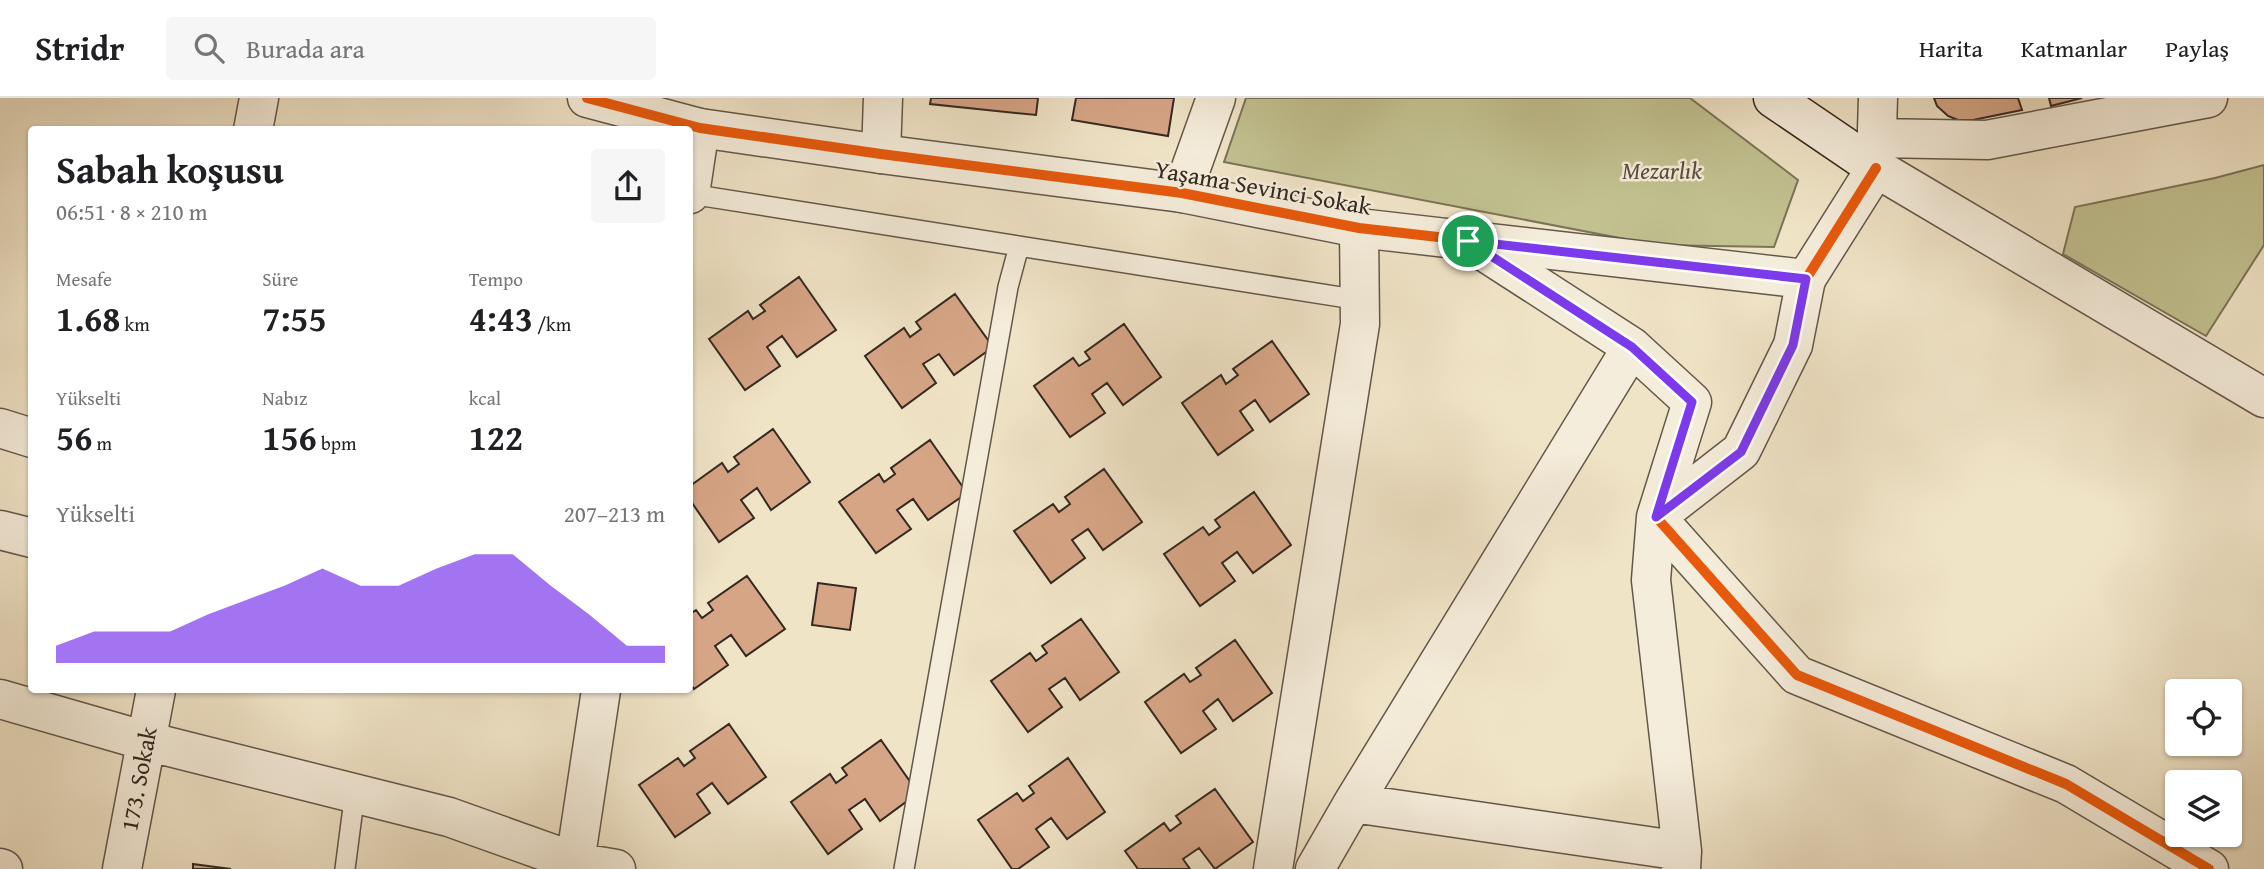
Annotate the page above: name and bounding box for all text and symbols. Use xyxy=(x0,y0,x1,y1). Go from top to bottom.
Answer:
search box xyxy=(166,17,656,80)
text: Stridr xyxy=(35,24,124,72)
icon: search xyxy=(190,29,228,67)
text: Burada ara xyxy=(246,29,365,68)
text: Harita xyxy=(1919,31,1983,66)
text: Katmanlar xyxy=(2021,31,2127,66)
text: Paylaş xyxy=(2165,31,2229,66)
text: Sabah koşusu xyxy=(56,141,284,197)
button: share xyxy=(591,149,665,223)
street label: Yaşama Sevinci Sokak xyxy=(1152,151,1375,224)
park label: Mezarlık xyxy=(1622,153,1702,188)
text: 06:51 · 8 × 210 m xyxy=(56,195,208,228)
pin xyxy=(1438,211,1498,271)
icon: arrive xyxy=(1449,222,1487,260)
text: Mesafe xyxy=(56,265,112,293)
text: Süre xyxy=(262,265,298,293)
text: Tempo xyxy=(469,265,523,293)
text: 1.68 xyxy=(56,293,120,344)
text: 7:55 xyxy=(262,293,327,344)
text: 4:43 xyxy=(469,293,533,344)
text: km xyxy=(120,310,150,338)
text: /km xyxy=(533,310,571,338)
text: Yükselti xyxy=(56,384,121,412)
text: Nabız xyxy=(262,384,307,412)
text: kcal xyxy=(469,384,501,412)
text: 56 xyxy=(56,412,92,463)
text: 156 xyxy=(262,412,317,463)
text: 122 xyxy=(469,412,523,463)
text: m xyxy=(92,429,112,457)
text: bpm xyxy=(317,429,357,457)
text: Yükselti xyxy=(56,497,135,530)
text: 207–213 m xyxy=(564,497,665,530)
map controls xyxy=(2165,679,2242,847)
button: locate xyxy=(2165,679,2242,756)
street label: 173. Sokak xyxy=(111,723,166,834)
button: layers xyxy=(2165,770,2242,847)

